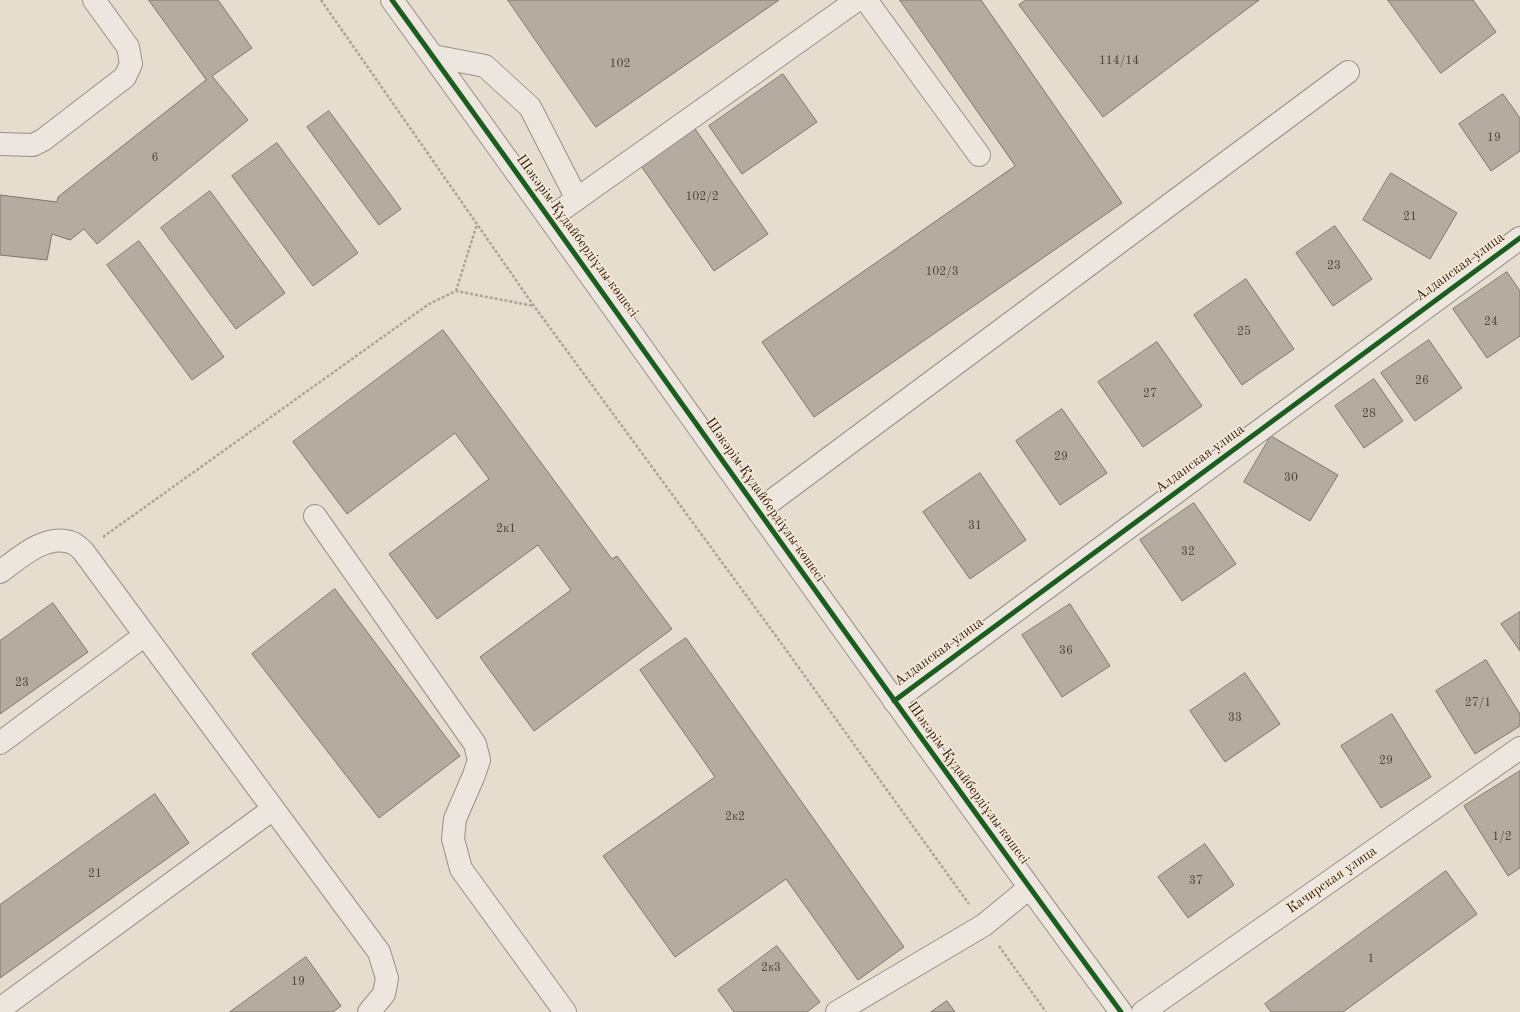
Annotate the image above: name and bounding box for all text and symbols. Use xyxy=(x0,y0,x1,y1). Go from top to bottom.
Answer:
house number: 114/14 xyxy=(1099,54,1139,68)
house number: 102 xyxy=(610,57,630,71)
house number: 19 xyxy=(1487,131,1501,145)
house number: 6 xyxy=(152,151,158,165)
street label: Шәкәрім Құдайбердіұлы көшесі xyxy=(512,151,642,321)
house number: 102/2 xyxy=(685,190,719,204)
house number: 21 xyxy=(1403,210,1417,224)
street label: Алданская улица xyxy=(1412,229,1508,305)
house number: 23 xyxy=(1327,259,1341,273)
house number: 102/3 xyxy=(925,265,959,279)
house number: 24 xyxy=(1484,315,1498,329)
house number: 25 xyxy=(1237,325,1251,339)
house number: 26 xyxy=(1415,374,1429,388)
house number: 27 xyxy=(1143,387,1157,401)
house number: 28 xyxy=(1362,407,1376,421)
street label: Шәкәрім Құдайбердіұлы көшесі xyxy=(702,415,828,585)
street label: Алданская улица xyxy=(1152,421,1248,497)
house number: 29 xyxy=(1054,450,1068,464)
house number: 30 xyxy=(1284,471,1298,485)
house number: 31 xyxy=(968,519,982,533)
house number: 2к1 xyxy=(496,522,516,536)
house number: 32 xyxy=(1181,545,1195,559)
street label: Алданская улица xyxy=(891,614,987,690)
house number: 36 xyxy=(1059,644,1073,658)
house number: 23 xyxy=(15,676,29,690)
house number: 27/1 xyxy=(1465,696,1491,710)
street label: Шәкәрім Құдайбердіұлы көшесі xyxy=(903,698,1033,868)
house number: 33 xyxy=(1228,711,1242,725)
house number: 29 xyxy=(1379,754,1393,768)
house number: 2к2 xyxy=(725,810,745,824)
house number: 1/2 xyxy=(1492,830,1512,844)
street label: Качирская улица xyxy=(1284,843,1380,917)
house number: 21 xyxy=(88,867,102,881)
house number: 37 xyxy=(1189,874,1203,888)
house number: 1 xyxy=(1368,952,1374,966)
house number: 2к3 xyxy=(761,961,781,975)
house number: 19 xyxy=(291,975,305,989)

